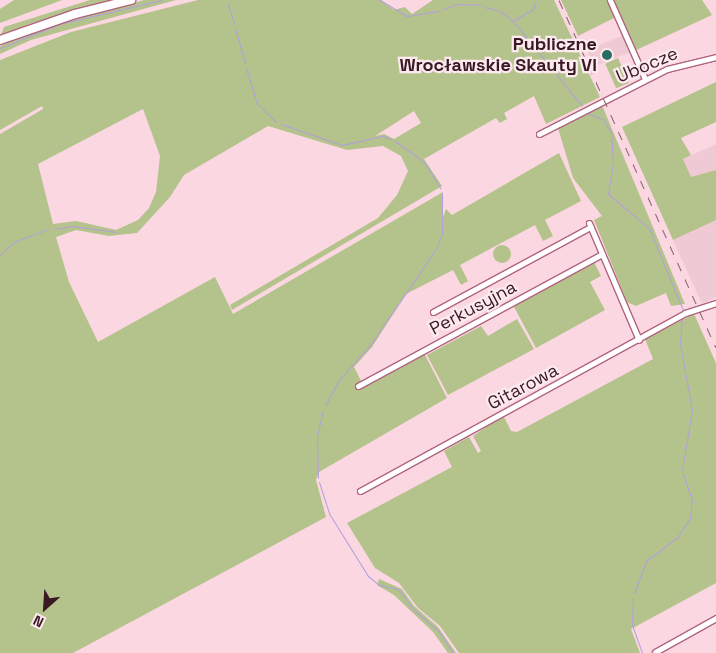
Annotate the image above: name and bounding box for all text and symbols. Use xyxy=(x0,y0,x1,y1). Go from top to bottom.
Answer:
place label: Publiczne Wrocławskie Skauty VI xyxy=(399,34,597,76)
street label: Ubocze xyxy=(613,42,681,88)
marker: Publiczne Wrocławskie Skauty VI xyxy=(601,49,613,61)
street label: Perkusyjna xyxy=(426,276,520,340)
street label: Gitarowa xyxy=(484,359,562,415)
north arrow xyxy=(20,583,70,633)
text: N xyxy=(30,611,47,632)

